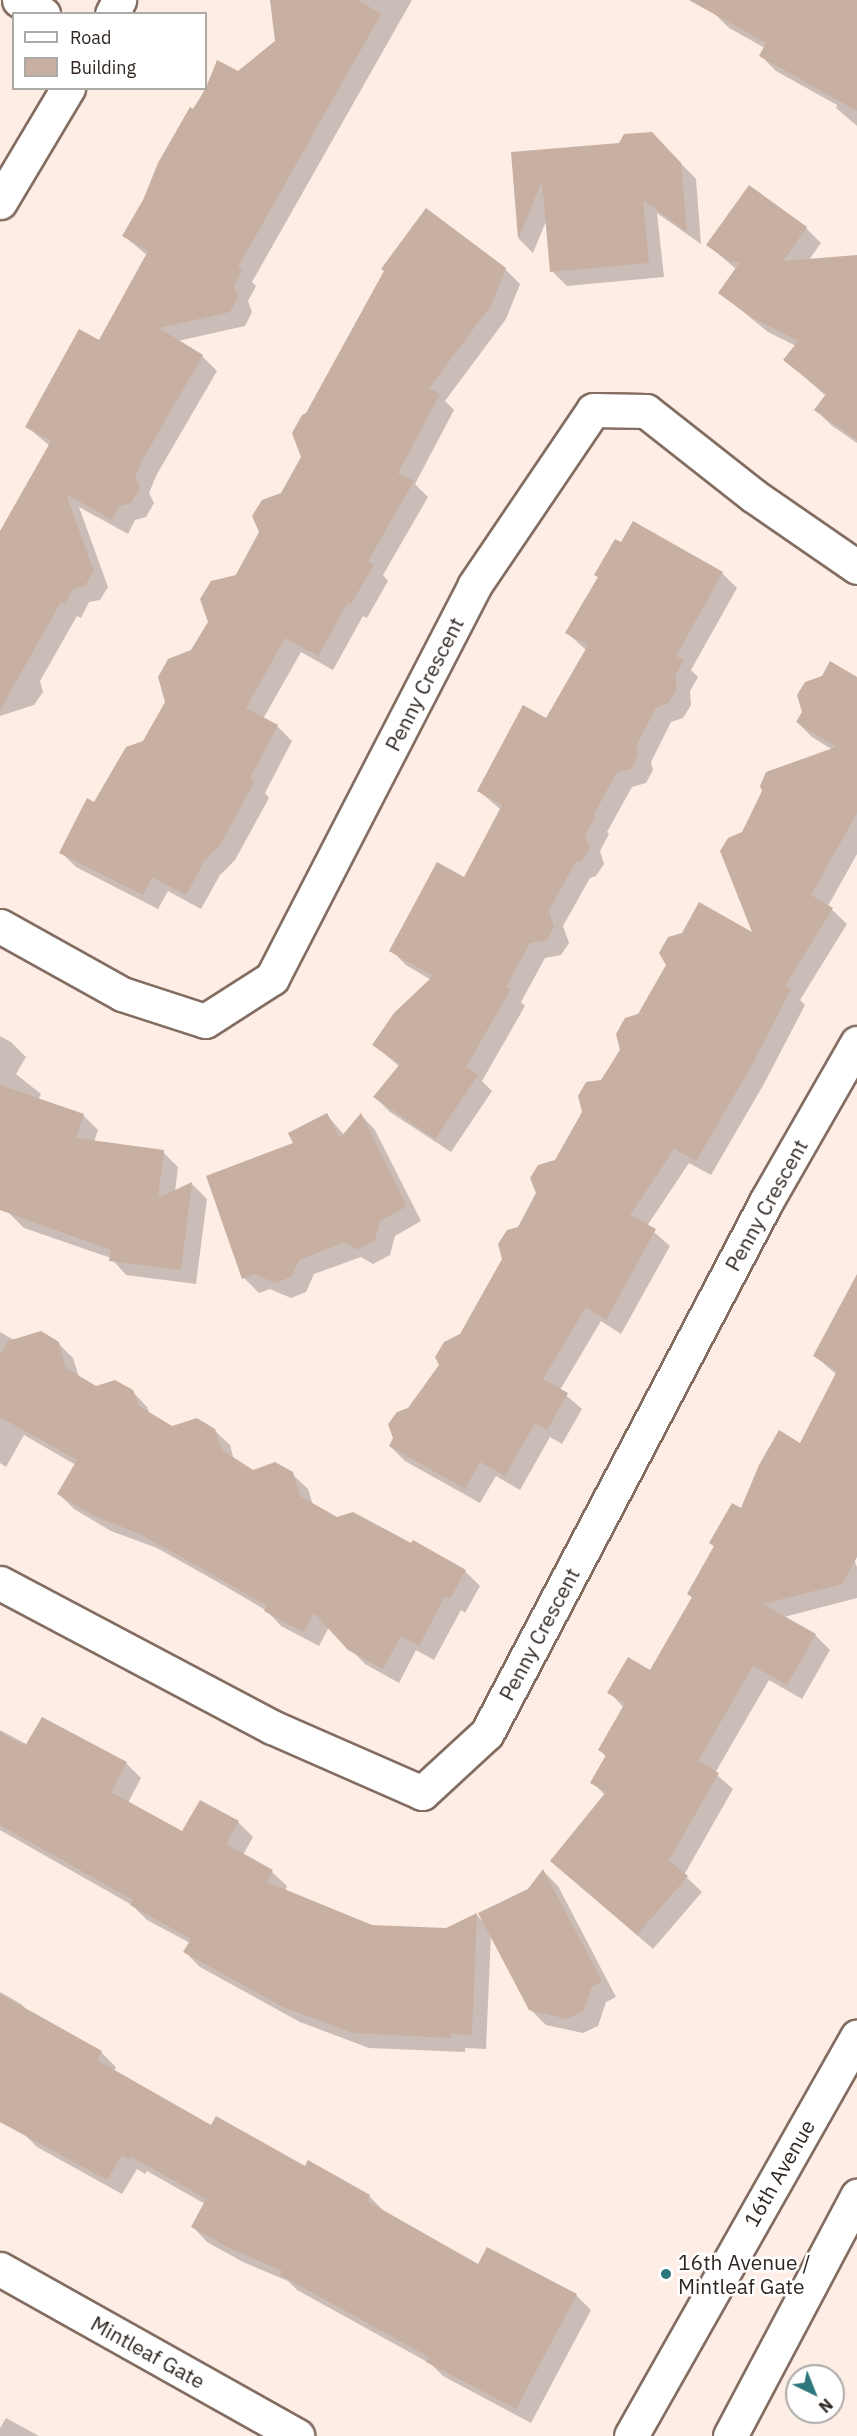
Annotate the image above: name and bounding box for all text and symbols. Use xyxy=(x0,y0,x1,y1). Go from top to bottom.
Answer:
legend xyxy=(12,12,207,90)
text: Road xyxy=(70,26,111,49)
text: Building xyxy=(70,56,136,79)
street label: Penny Crescent xyxy=(379,613,469,755)
street label: Penny Crescent xyxy=(719,1135,813,1275)
street label: Penny Crescent xyxy=(493,1563,585,1705)
street label: 16th Avenue xyxy=(738,2115,820,2231)
place label: 16th Avenue / Mintleaf Gate xyxy=(678,2249,811,2299)
marker: 16th Avenue / Mintleaf Gate xyxy=(659,2267,673,2281)
street label: Mintleaf Gate xyxy=(87,2310,209,2394)
north arrow xyxy=(785,2364,845,2424)
text: N xyxy=(815,2394,837,2417)

